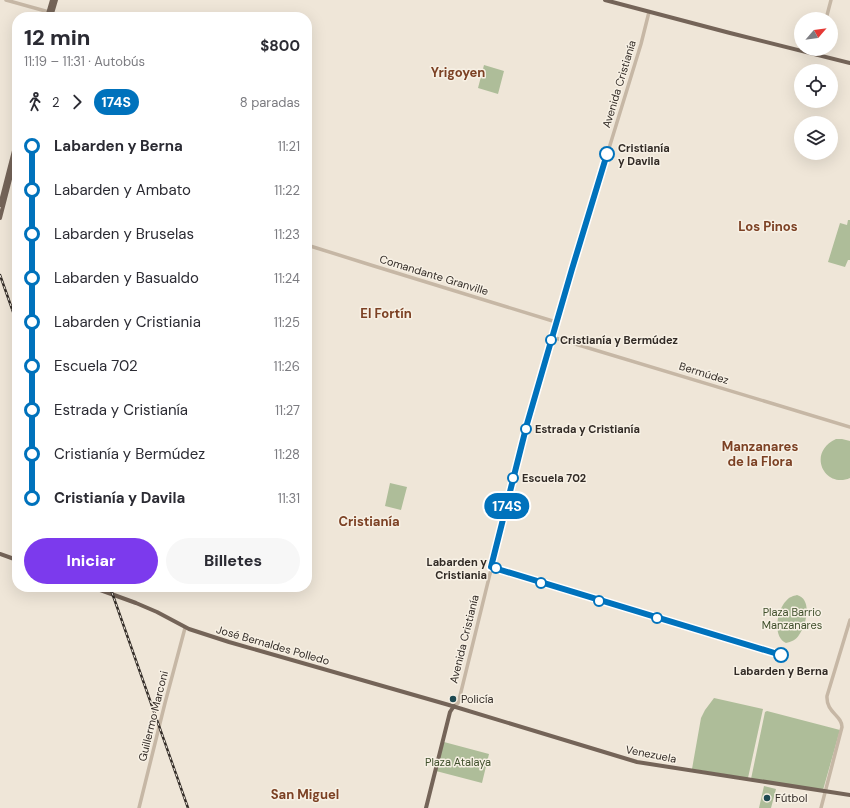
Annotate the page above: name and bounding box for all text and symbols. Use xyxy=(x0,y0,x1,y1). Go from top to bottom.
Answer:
north arrow xyxy=(794,12,838,56)
map controls xyxy=(794,12,838,160)
text: 12 min xyxy=(24,23,91,52)
text: $800 xyxy=(260,36,300,56)
street label: Avenida Cristianía xyxy=(599,39,639,129)
text: 11:19 – 11:31 · Autobús xyxy=(24,53,145,70)
district label: Yrigoyen xyxy=(431,64,485,81)
button: locate xyxy=(794,64,838,108)
icon: walk xyxy=(24,91,46,113)
icon: forward xyxy=(66,91,88,113)
text: 174S xyxy=(102,93,131,111)
text: 2 xyxy=(52,94,60,111)
text: 8 paradas xyxy=(240,94,300,111)
button: layers xyxy=(794,116,838,160)
text: Labarden y Berna xyxy=(54,136,183,156)
text: 11:21 xyxy=(278,138,300,155)
place label: Cristianía y Davila xyxy=(618,141,670,168)
marker: Cristianía y Davila xyxy=(599,146,615,162)
text: Labarden y Ambato xyxy=(54,180,191,200)
text: 11:22 xyxy=(274,182,300,199)
district label: Los Pinos xyxy=(738,218,798,235)
text: Labarden y Bruselas xyxy=(54,224,194,244)
text: 11:23 xyxy=(274,226,300,243)
street label: Comandante Granville xyxy=(378,252,490,298)
text: Labarden y Basualdo xyxy=(54,268,199,288)
text: 11:24 xyxy=(274,270,300,287)
district label: El Fortín xyxy=(360,305,412,322)
text: Labarden y Cristiania xyxy=(54,312,201,332)
text: 11:25 xyxy=(274,314,300,331)
place label: Cristianía y Bermúdez xyxy=(560,333,678,347)
marker: Cristianía y Bermúdez xyxy=(545,334,557,346)
text: Escuela 702 xyxy=(54,356,138,376)
text: 11:26 xyxy=(274,358,300,375)
street label: Bermúdez xyxy=(677,359,731,387)
text: Estrada y Cristianía xyxy=(54,400,188,420)
text: 11:27 xyxy=(275,402,300,419)
place label: Estrada y Cristianía xyxy=(535,422,640,436)
marker: Estrada y Cristianía xyxy=(520,423,532,435)
district label: Manzanares de la Flora xyxy=(722,438,798,470)
text: Cristianía y Bermúdez xyxy=(54,444,205,464)
text: 11:28 xyxy=(274,446,300,463)
place label: Escuela 702 xyxy=(522,471,586,485)
marker: Escuela 702 xyxy=(507,472,519,484)
text: Cristianía y Davila xyxy=(54,488,185,508)
text: 11:31 xyxy=(278,490,300,507)
line badge: 174S xyxy=(479,493,535,519)
text: 174S xyxy=(492,497,522,515)
district label: Cristianía xyxy=(338,513,400,530)
button: Iniciar xyxy=(24,538,158,584)
button: Billetes xyxy=(166,538,300,584)
place label: Labarden y Cristiania xyxy=(427,555,487,582)
marker: Labarden y Cristiania xyxy=(490,562,502,574)
unlabelled marker xyxy=(535,577,547,589)
street label: Avenida Cristianía xyxy=(446,593,482,685)
unlabelled marker xyxy=(593,595,605,607)
park label: Plaza Barrio Manzanares xyxy=(762,605,822,632)
unlabelled marker xyxy=(651,612,663,624)
street label: José Bernaldes Polledo xyxy=(215,622,331,668)
marker: Labarden y Berna xyxy=(773,647,789,663)
place label: Labarden y Berna xyxy=(734,664,828,678)
street label: Guillermo Marconi xyxy=(135,669,171,763)
place label: Policía xyxy=(461,692,493,706)
marker: Policía xyxy=(448,694,458,704)
street label: Venezuela xyxy=(624,742,678,766)
park label: Plaza Atalaya xyxy=(425,755,491,769)
district label: San Miguel xyxy=(271,786,339,803)
place label: Fútbol xyxy=(775,791,807,805)
marker: Fútbol xyxy=(762,793,772,803)

